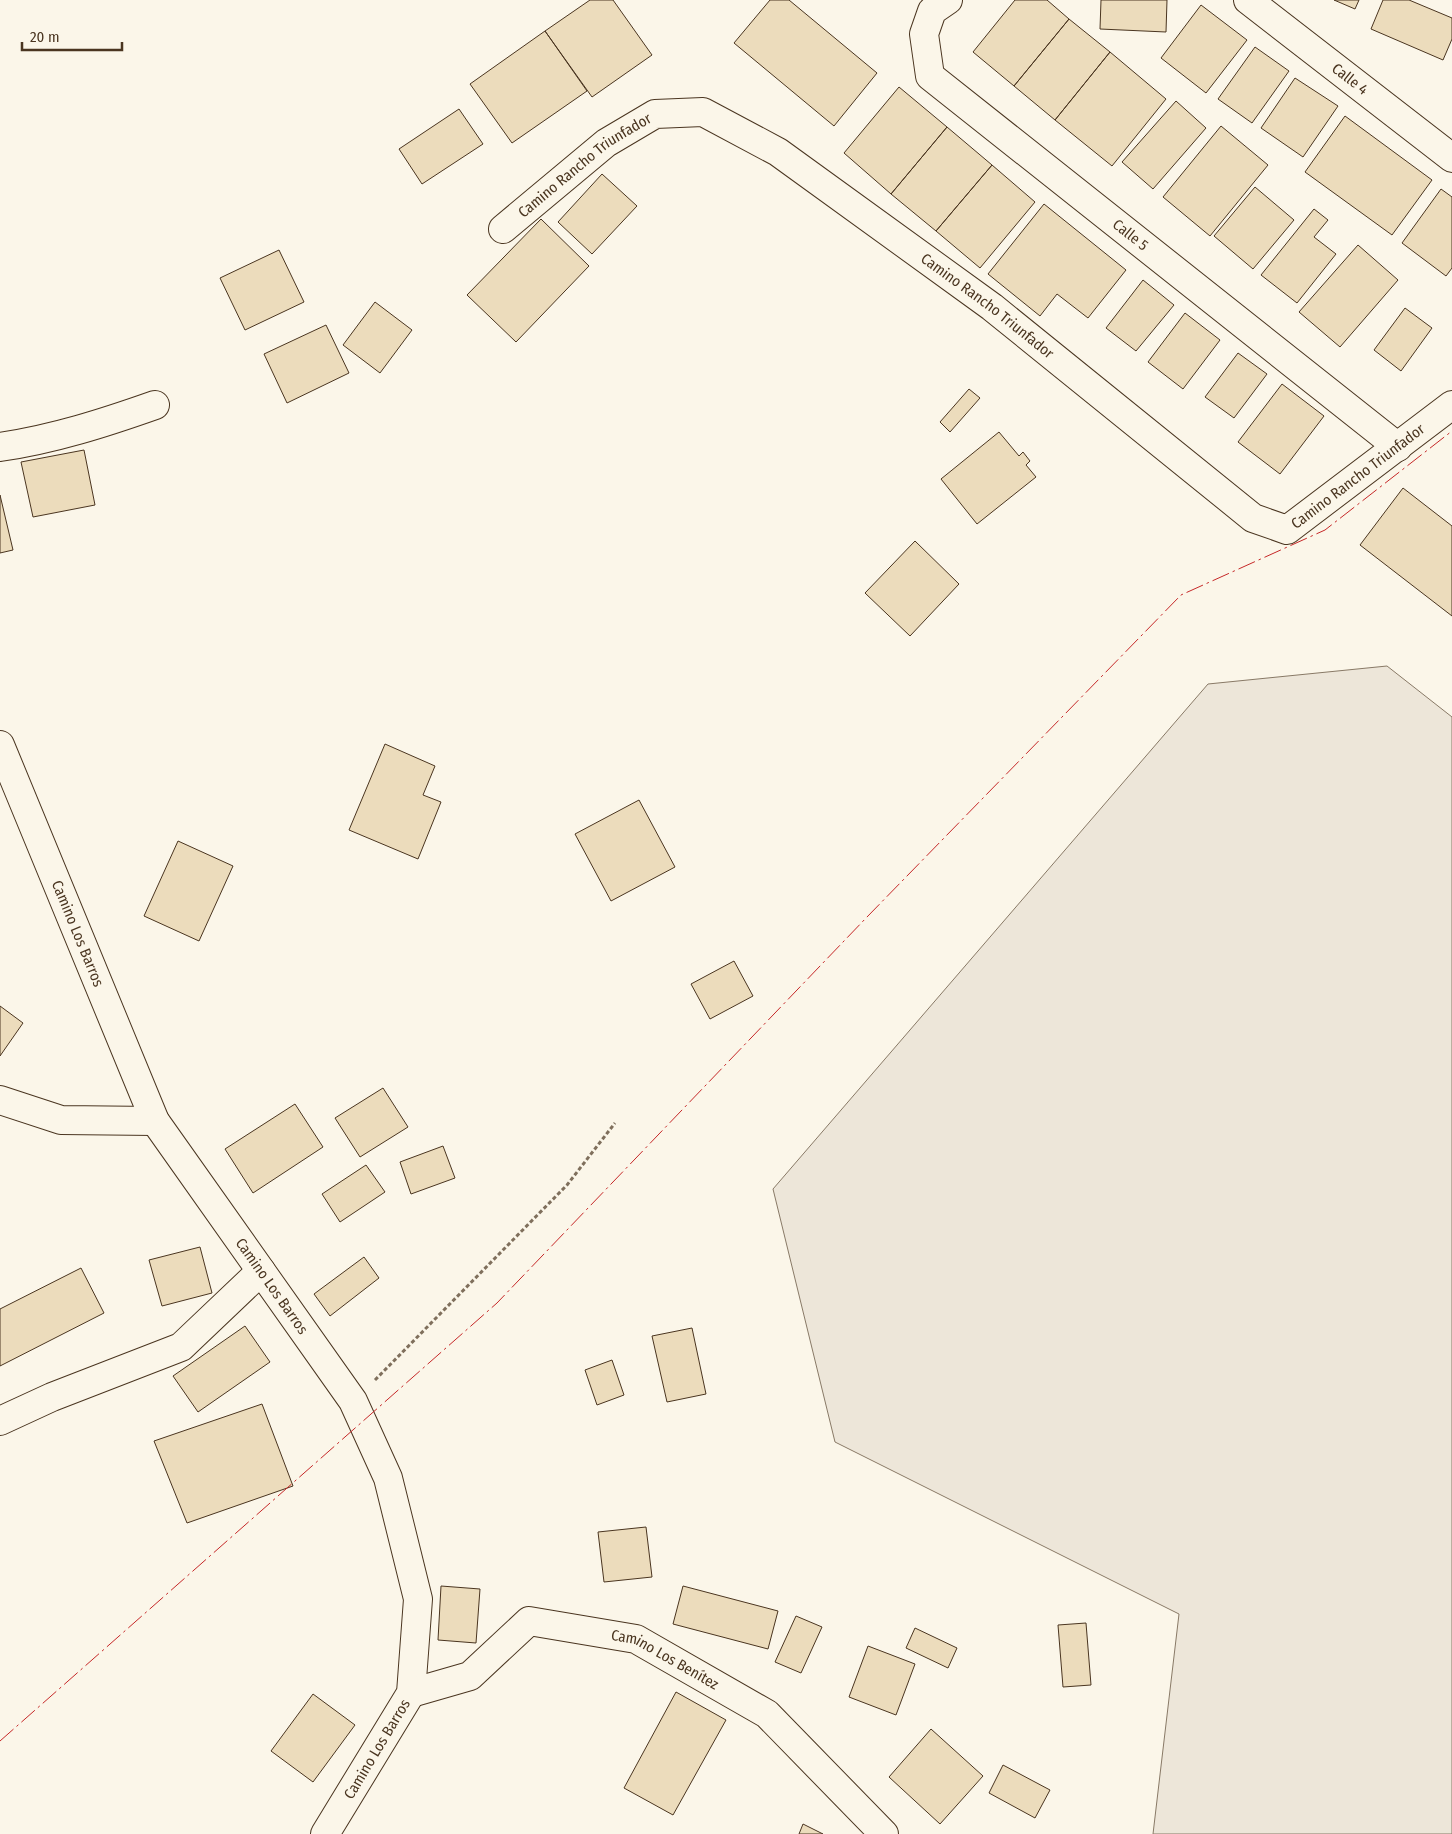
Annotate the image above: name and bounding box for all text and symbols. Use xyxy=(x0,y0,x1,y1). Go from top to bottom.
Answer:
scale bar xyxy=(22,20,122,52)
text: 20 m xyxy=(30,28,60,46)
street label: Calle 4 xyxy=(1328,59,1372,99)
street label: Camino Rancho Triunfador xyxy=(515,109,655,221)
street label: Calle 5 xyxy=(1109,215,1152,255)
street label: Camino Rancho Triunfador xyxy=(917,249,1058,363)
street label: Camino Rancho Triunfador xyxy=(1288,420,1429,533)
street label: Camino Los Barros xyxy=(48,878,108,990)
street label: Camino Los Barros xyxy=(232,1235,312,1338)
street label: Camino Los Benítez xyxy=(610,1626,722,1693)
street label: Camino Los Barros xyxy=(340,1696,414,1802)

